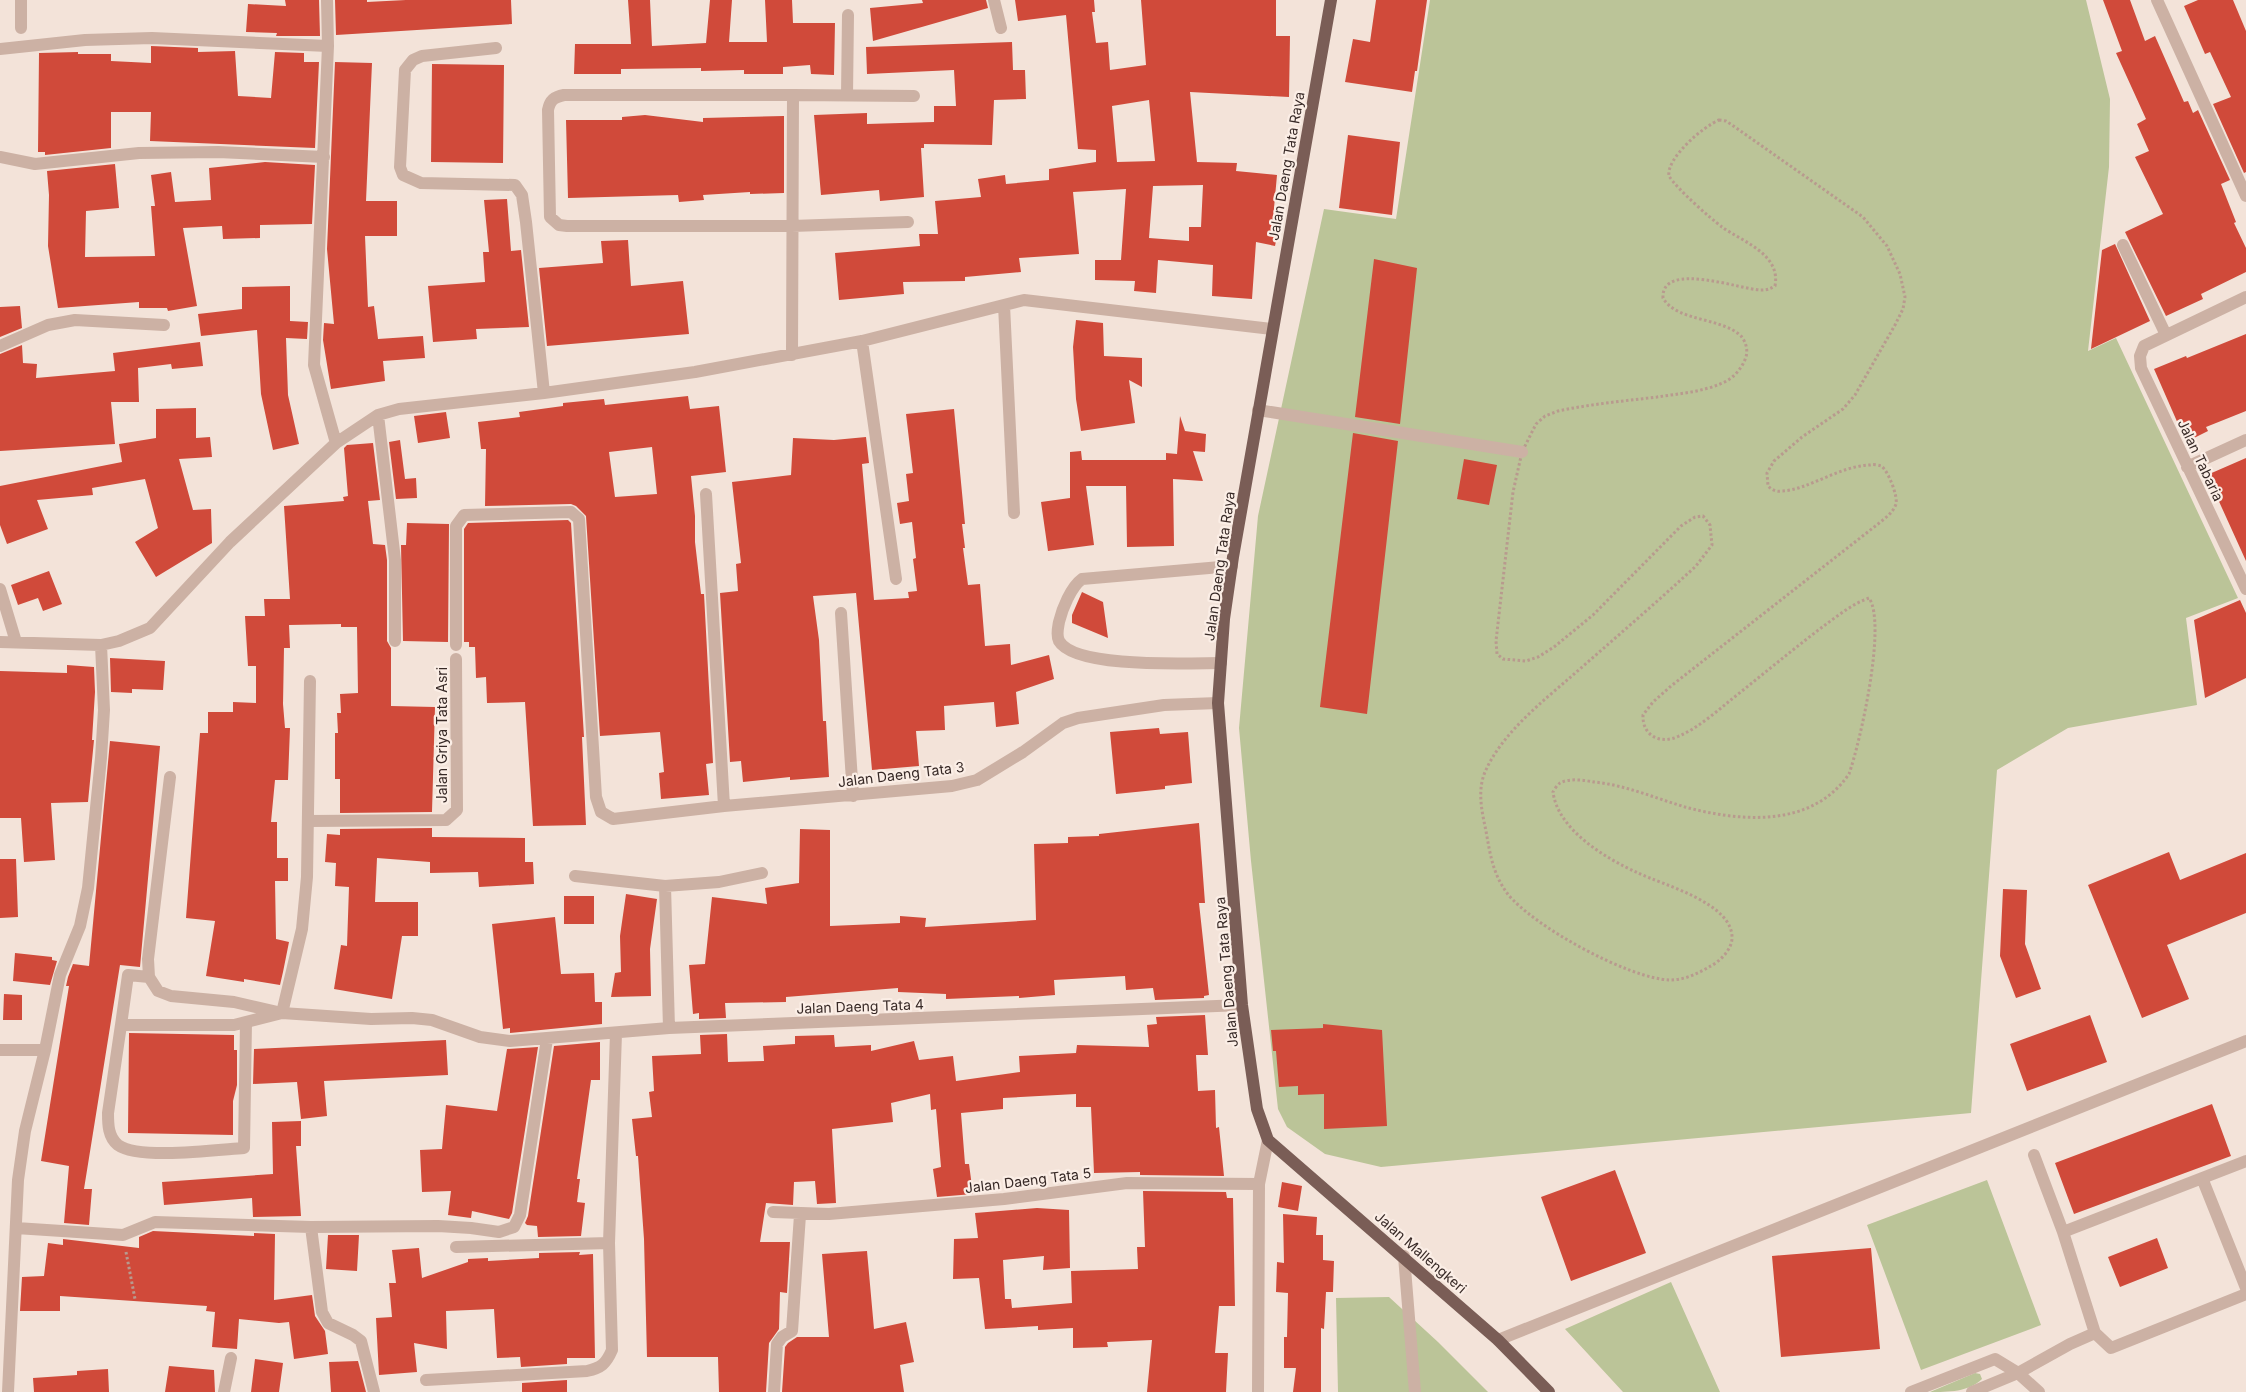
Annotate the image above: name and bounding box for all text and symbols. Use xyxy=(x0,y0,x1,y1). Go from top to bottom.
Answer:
street label: Jalan Daeng Tata Raya xyxy=(1265,90,1307,242)
street label: Jalan Tabaria xyxy=(2175,416,2227,504)
street label: Jalan Daeng Tata Raya xyxy=(1200,490,1238,642)
street label: Jalan Griya Tata Asri xyxy=(433,667,450,803)
street label: Jalan Daeng Tata 3 xyxy=(837,758,965,790)
street label: Jalan Daeng Tata Raya xyxy=(1211,896,1241,1048)
street label: Jalan Daeng Tata 4 xyxy=(796,995,924,1017)
street label: Jalan Daeng Tata 5 xyxy=(964,1164,1092,1196)
street label: Jalan Mallengkeri xyxy=(1372,1208,1470,1296)

